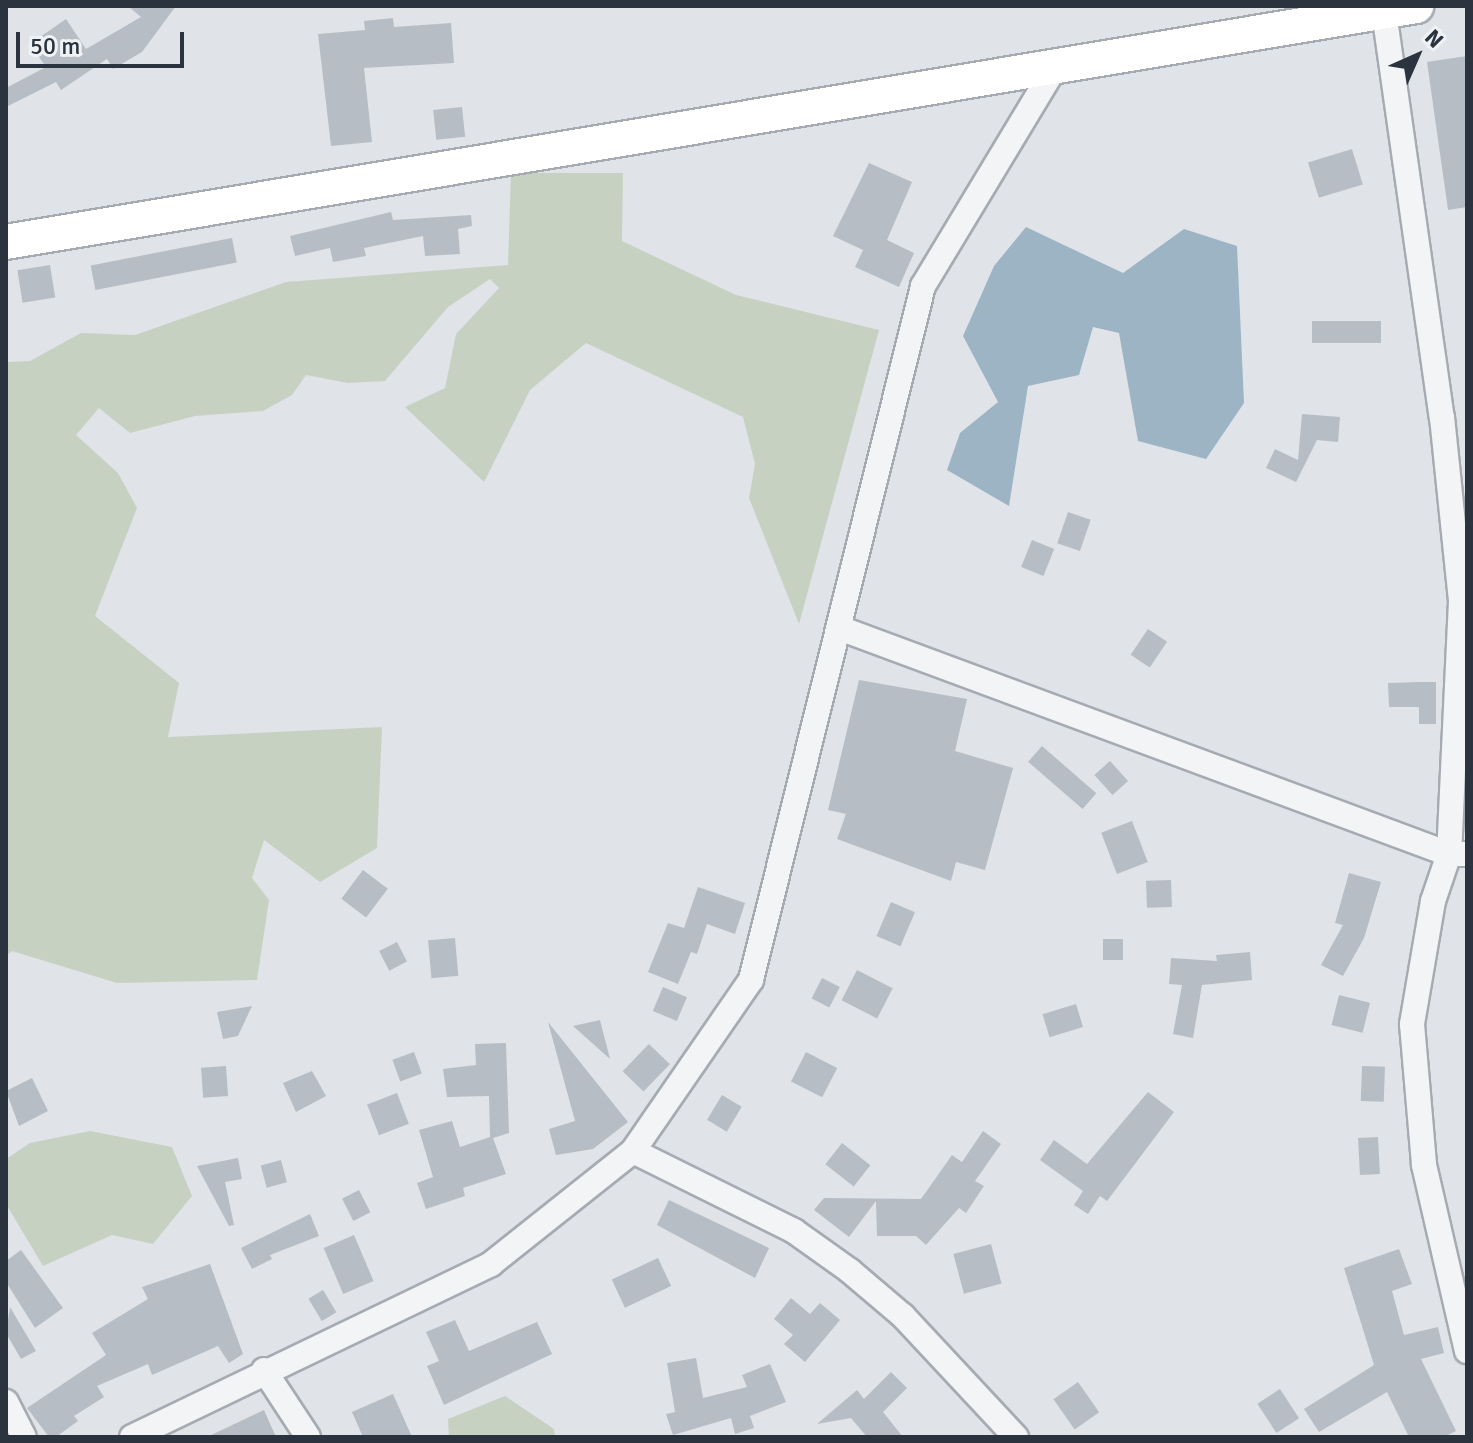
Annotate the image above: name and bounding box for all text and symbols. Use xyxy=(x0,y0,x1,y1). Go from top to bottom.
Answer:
scale bar xyxy=(20,16,188,66)
north arrow xyxy=(1377,16,1457,96)
text: N xyxy=(1419,24,1449,54)
text: 50 m xyxy=(30,31,80,61)

